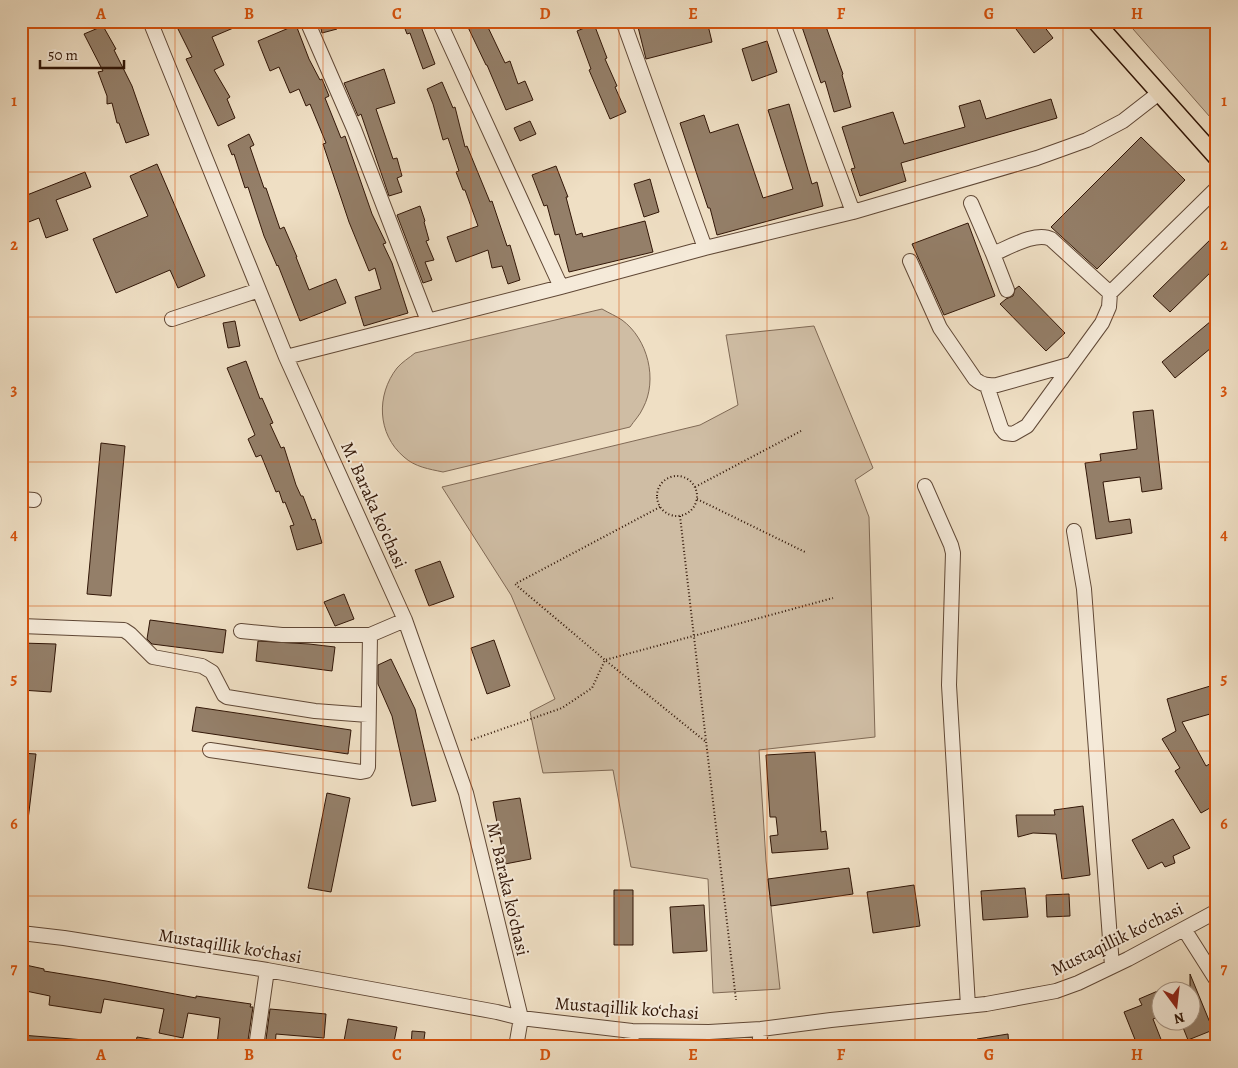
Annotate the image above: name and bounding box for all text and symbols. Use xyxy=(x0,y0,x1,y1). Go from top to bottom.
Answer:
text: A xyxy=(95,3,107,25)
text: B xyxy=(244,3,254,25)
text: C xyxy=(392,3,402,25)
text: D xyxy=(539,3,551,25)
text: E xyxy=(688,3,698,25)
text: F xyxy=(837,3,846,25)
text: G xyxy=(984,3,994,25)
text: H xyxy=(1131,3,1143,25)
scale bar xyxy=(40,38,124,70)
text: 50 m xyxy=(48,45,78,65)
text: 1 xyxy=(11,90,17,112)
text: 1 xyxy=(1221,90,1227,112)
text: 2 xyxy=(10,234,18,256)
text: 2 xyxy=(1220,234,1228,256)
text: 3 xyxy=(11,379,18,401)
text: 3 xyxy=(1221,379,1228,401)
street label: M. Baraka ko'chasi xyxy=(335,438,413,572)
text: 4 xyxy=(10,524,18,546)
text: 4 xyxy=(1220,524,1228,546)
text: 5 xyxy=(11,668,18,690)
text: 5 xyxy=(1221,668,1228,690)
text: 6 xyxy=(10,813,18,835)
text: 6 xyxy=(1220,813,1228,835)
street label: M. Baraka ko'chasi xyxy=(481,820,535,958)
street label: Mustaqillik ko‘chasi xyxy=(1047,897,1187,981)
street label: Mustaqillik ko‘chasi xyxy=(157,923,303,969)
text: 7 xyxy=(11,958,18,980)
text: 7 xyxy=(1221,958,1228,980)
north arrow xyxy=(1150,980,1200,1030)
street label: Mustaqillik ko‘chasi xyxy=(554,991,700,1025)
text: N xyxy=(1172,1008,1187,1029)
text: A xyxy=(95,1044,107,1066)
text: B xyxy=(244,1044,254,1066)
text: C xyxy=(392,1044,402,1066)
text: D xyxy=(539,1044,551,1066)
text: E xyxy=(688,1044,698,1066)
text: F xyxy=(837,1044,846,1066)
text: G xyxy=(984,1044,994,1066)
text: H xyxy=(1131,1044,1143,1066)

